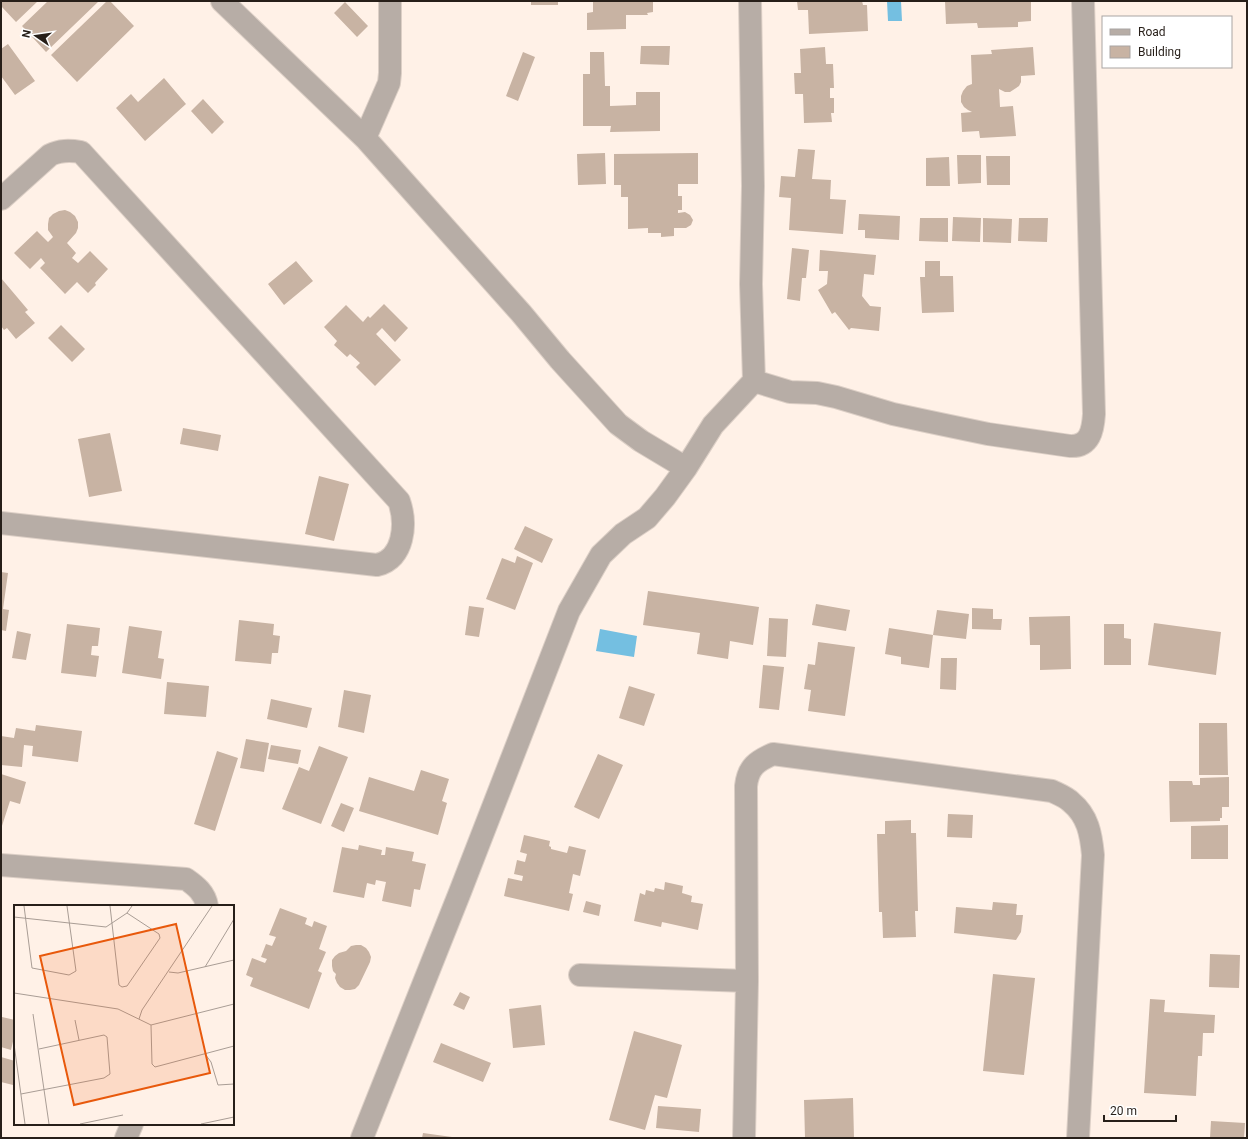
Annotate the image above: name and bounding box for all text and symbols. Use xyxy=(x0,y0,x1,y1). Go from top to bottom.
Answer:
north arrow xyxy=(16,16,56,56)
legend xyxy=(1102,16,1232,68)
text: Road xyxy=(1138,25,1166,39)
text: N xyxy=(20,28,34,39)
text: Building xyxy=(1138,45,1181,59)
inset map xyxy=(14,905,234,1125)
scale bar xyxy=(1104,1097,1176,1123)
text: 20 m xyxy=(1110,1104,1137,1118)

